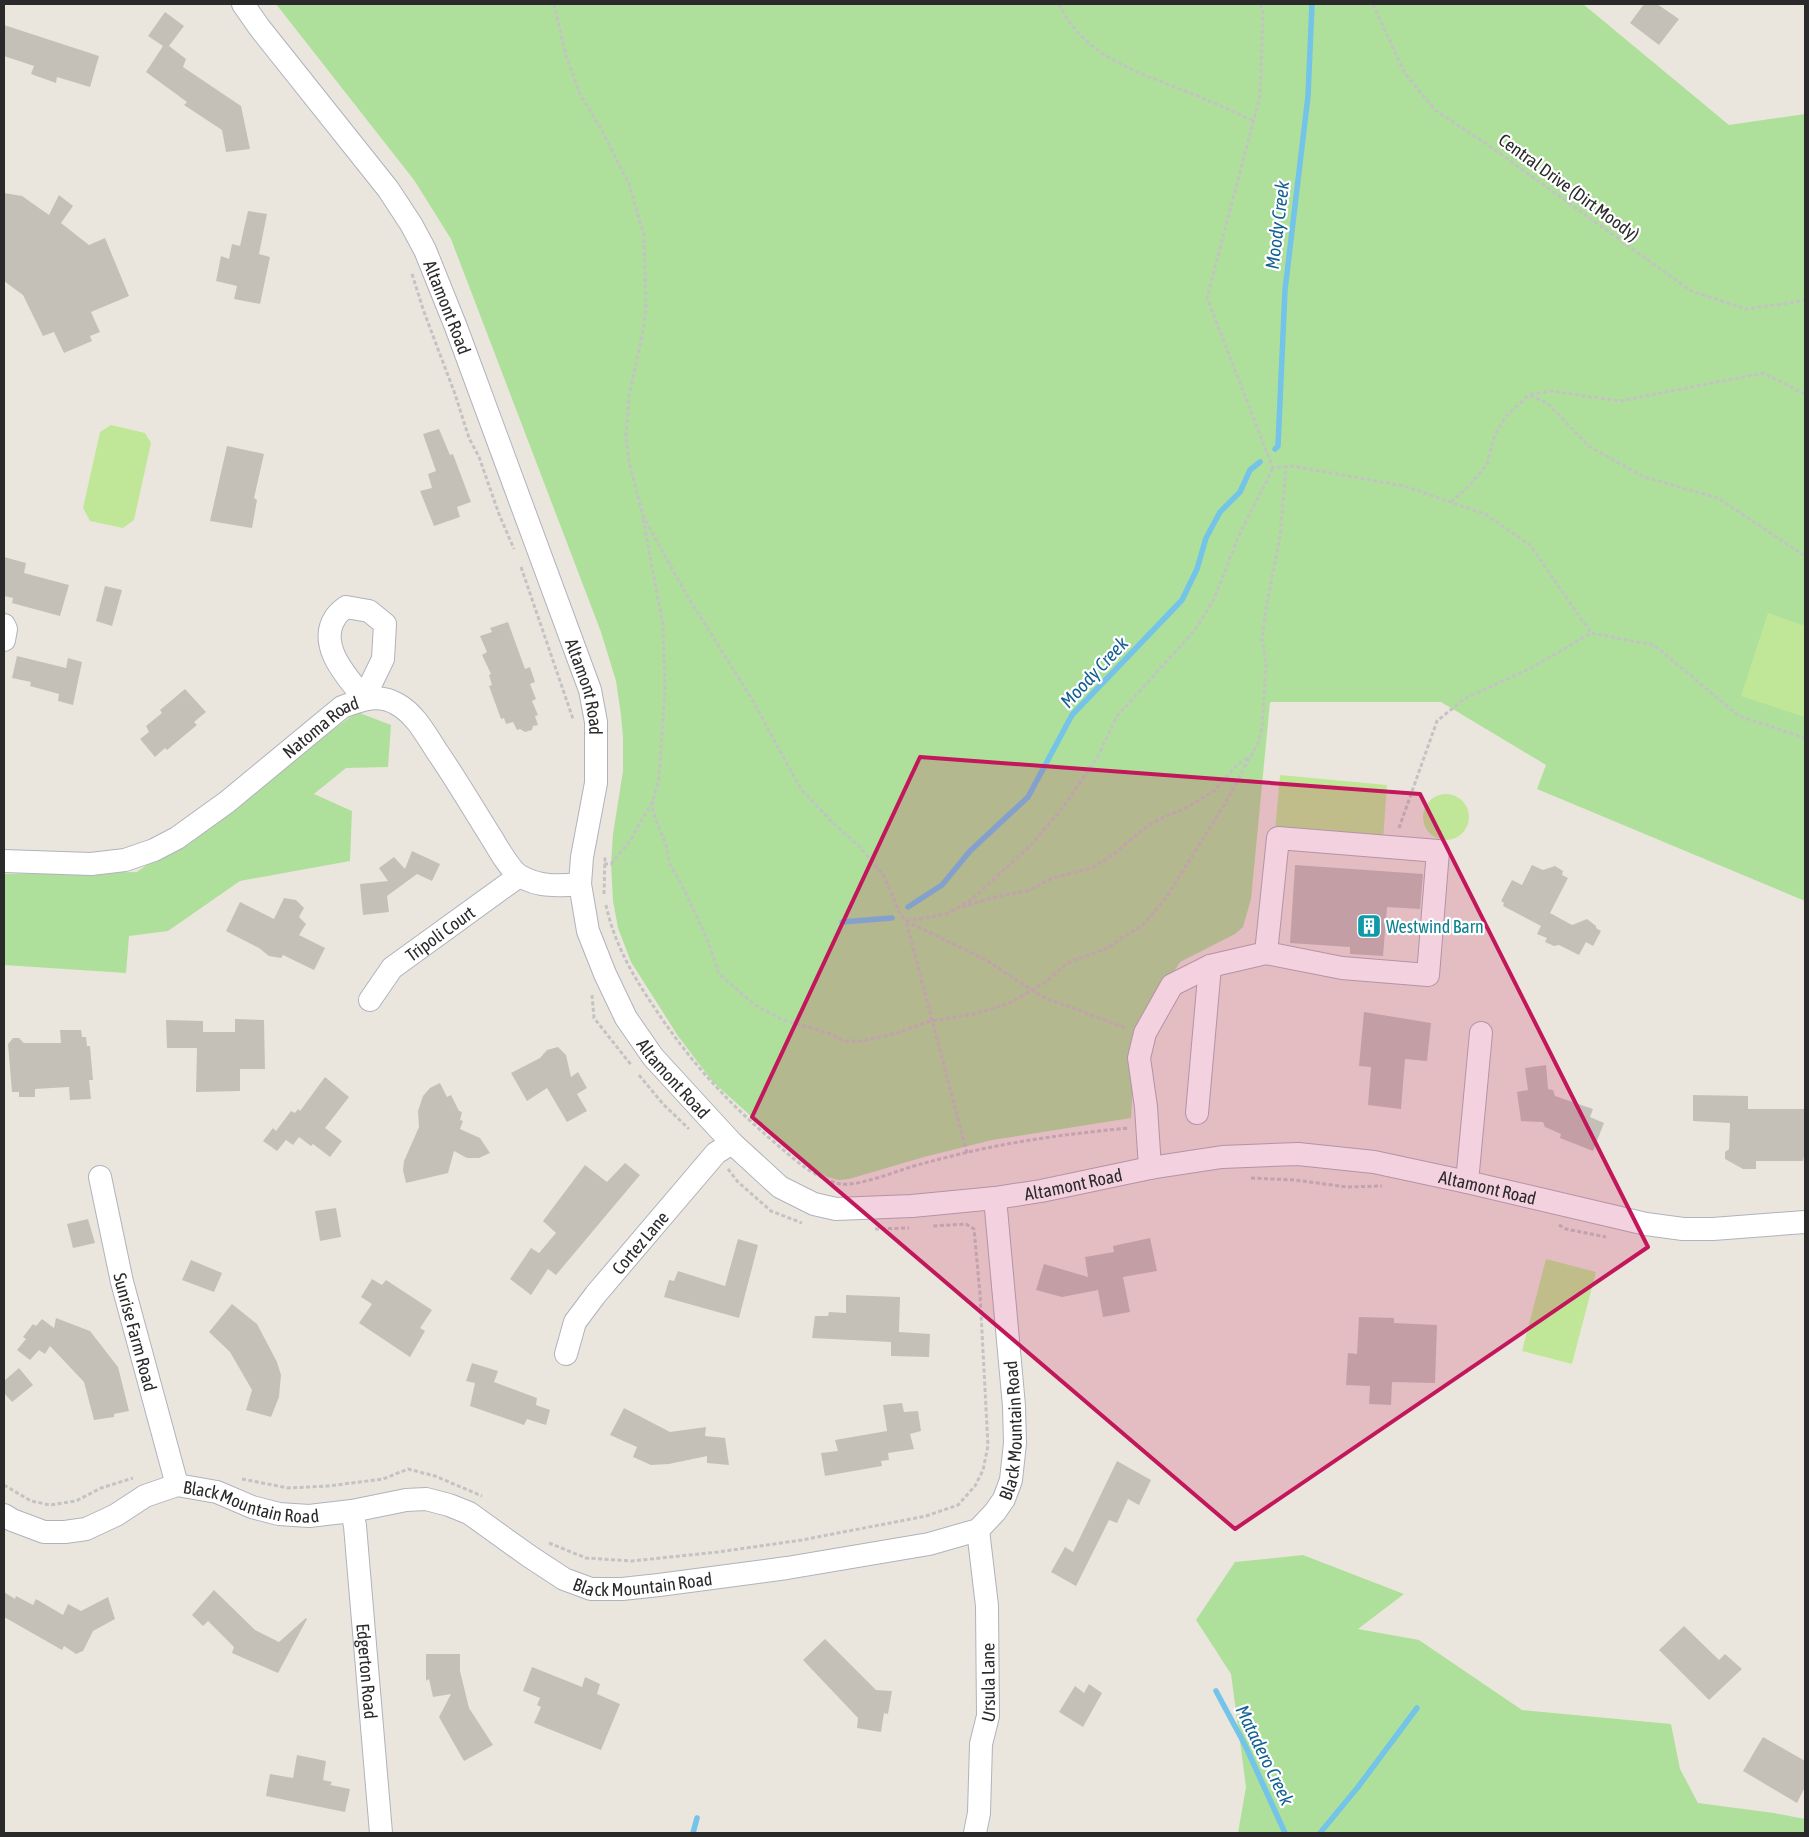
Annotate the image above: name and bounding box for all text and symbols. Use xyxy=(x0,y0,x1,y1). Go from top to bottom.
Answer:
street label: Central Drive (Dirt Moody) xyxy=(1495,129,1643,245)
water label: Moody Creek xyxy=(1261,179,1293,270)
street label: Altamont Road xyxy=(420,257,476,357)
water label: Moody Creek xyxy=(1056,632,1133,712)
street label: Altamont Road xyxy=(561,636,607,735)
street label: Natoma Road xyxy=(278,691,361,762)
street label: Tripoli Court xyxy=(401,901,479,965)
building icon: Westwind Barn xyxy=(1356,913,1382,939)
place label: Westwind Barn xyxy=(1386,916,1484,937)
street label: Altamont Road xyxy=(633,1034,714,1122)
street label: Altamont Road xyxy=(1023,1164,1124,1204)
street label: Altamont Road xyxy=(1437,1166,1538,1208)
street label: Cortez Lane xyxy=(607,1207,673,1278)
street label: Sunrise Farm Road xyxy=(110,1271,162,1393)
street label: Black Mountain Road xyxy=(994,1360,1026,1503)
street label: Black Mountain Road xyxy=(182,1476,320,1527)
street label: Black Mountain Road xyxy=(570,1568,713,1600)
street label: Edgerton Road xyxy=(353,1622,382,1720)
street label: Ursula Lane xyxy=(976,1643,999,1724)
water label: Matadero Creek xyxy=(1231,1701,1299,1809)

